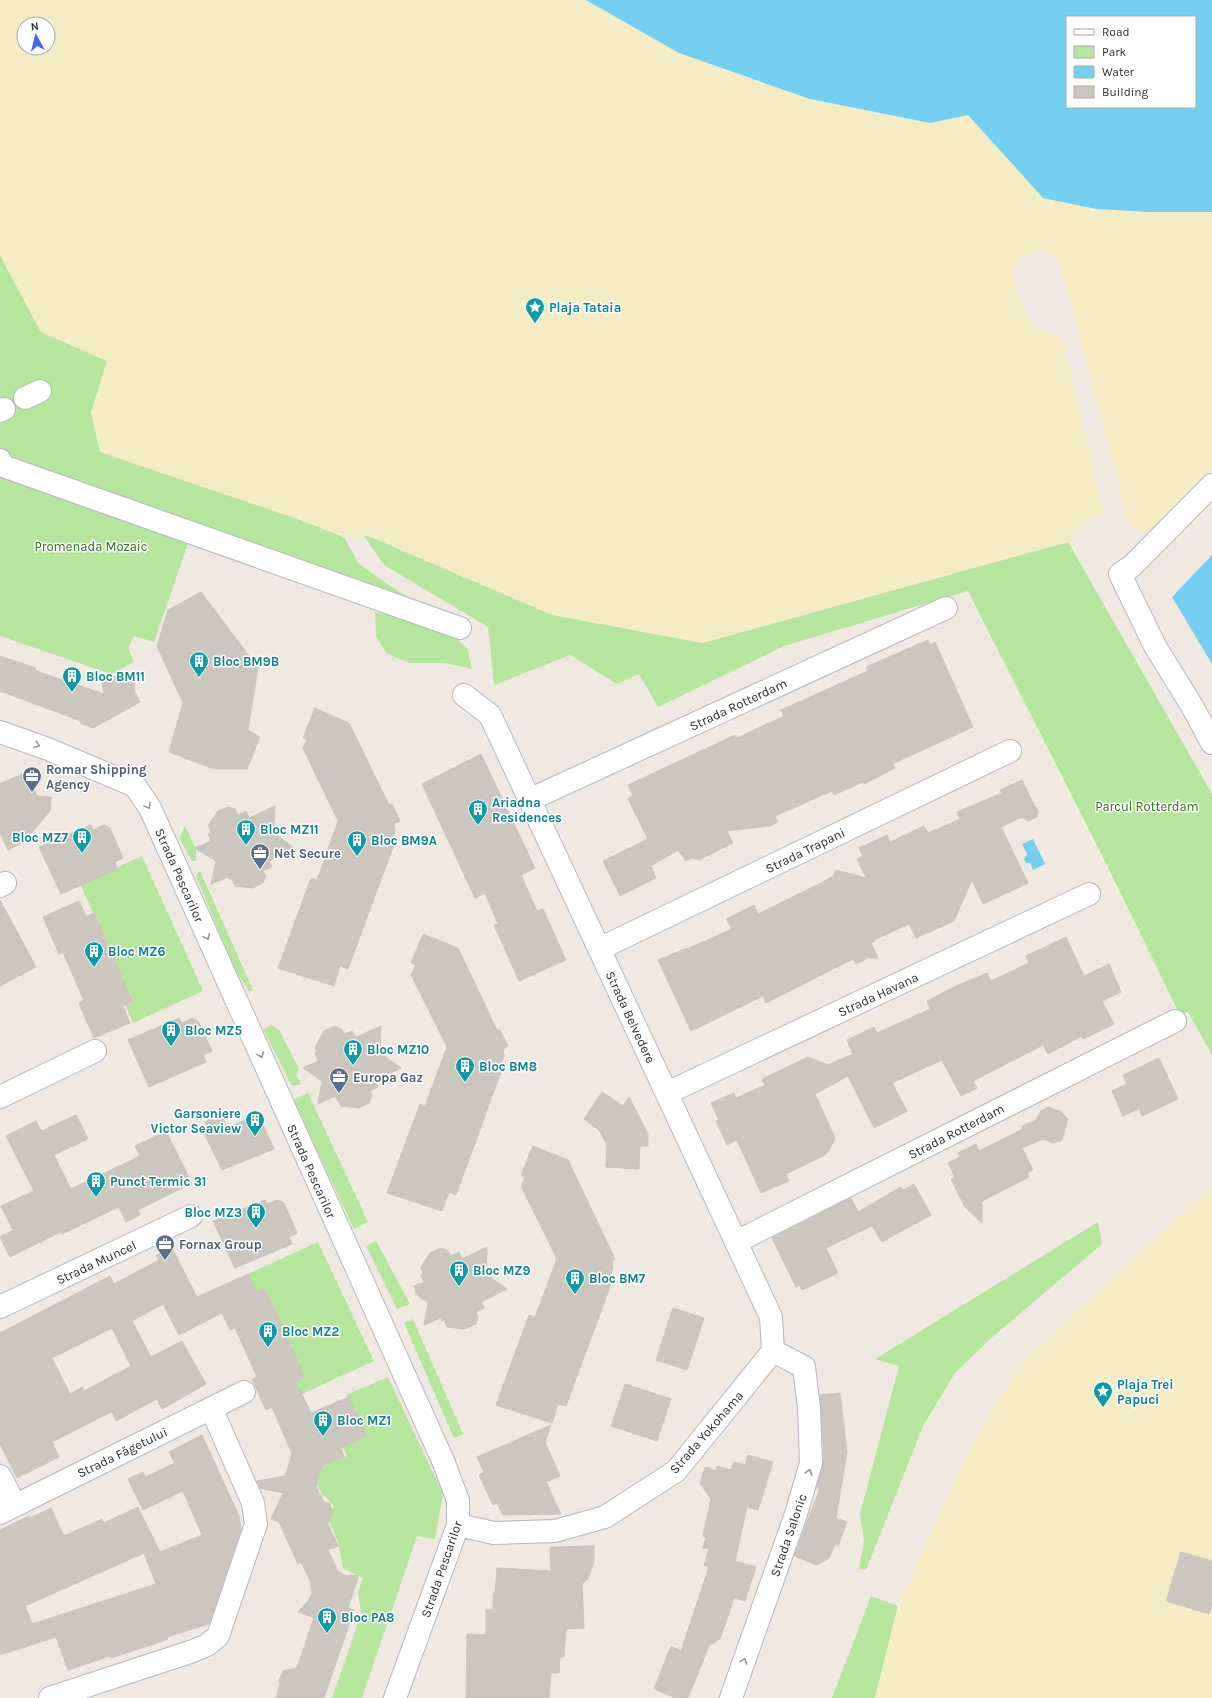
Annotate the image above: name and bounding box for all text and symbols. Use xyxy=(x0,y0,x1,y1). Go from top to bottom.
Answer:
north arrow xyxy=(16,16,56,56)
legend xyxy=(1066,16,1196,108)
text: N xyxy=(30,20,40,34)
text: Road xyxy=(1102,25,1130,39)
text: Park xyxy=(1102,45,1127,59)
text: Water xyxy=(1102,65,1135,79)
text: Building xyxy=(1102,85,1149,99)
place icon: Plaja Tataia xyxy=(524,296,546,324)
place label: Plaja Tataia xyxy=(549,300,621,315)
park label: Promenada Mozaic xyxy=(35,539,147,554)
building icon: Bloc BM9B xyxy=(188,650,210,678)
place label: Bloc BM9B xyxy=(213,654,279,669)
building icon: Bloc BM11 xyxy=(61,665,83,693)
place label: Bloc BM11 xyxy=(86,669,145,684)
street label: Strada Rotterdam xyxy=(687,675,789,734)
one-way arrow xyxy=(33,740,40,748)
place label: Romar Shipping Agency xyxy=(46,762,147,792)
office icon: Romar Shipping Agency xyxy=(21,765,43,793)
place label: Ariadna Residences xyxy=(492,795,562,825)
building icon: Ariadna Residences xyxy=(467,798,489,826)
park label: Parcul Rotterdam xyxy=(1095,799,1199,814)
one-way arrow xyxy=(143,802,150,809)
building icon: Bloc MZ11 xyxy=(235,818,257,846)
place label: Bloc MZ11 xyxy=(260,822,319,837)
street label: Strada Trapani xyxy=(763,825,847,876)
building icon: Bloc MZ7 xyxy=(71,826,93,854)
street label: Strada Pescarilor xyxy=(152,826,207,925)
building icon: Bloc BM9A xyxy=(346,829,368,857)
place label: Bloc MZ7 xyxy=(12,830,69,845)
place label: Bloc BM9A xyxy=(371,833,437,848)
office icon: Net Secure xyxy=(249,842,271,870)
place label: Net Secure xyxy=(274,846,341,861)
one-way arrow xyxy=(203,933,211,940)
building icon: Bloc MZ6 xyxy=(83,940,105,968)
place label: Bloc MZ6 xyxy=(108,944,165,959)
street label: Strada Belvedere xyxy=(603,969,659,1066)
street label: Strada Havana xyxy=(836,969,921,1020)
building icon: Bloc MZ5 xyxy=(160,1019,182,1047)
place label: Bloc MZ5 xyxy=(185,1023,242,1038)
building icon: Bloc MZ10 xyxy=(342,1038,364,1066)
place label: Bloc MZ10 xyxy=(367,1042,429,1057)
one-way arrow xyxy=(256,1052,264,1059)
building icon: Bloc BM8 xyxy=(454,1055,476,1083)
place label: Bloc BM8 xyxy=(479,1059,537,1074)
office icon: Europa Gaz xyxy=(328,1066,350,1094)
place label: Europa Gaz xyxy=(353,1070,423,1085)
street label: Strada Rotterdam xyxy=(906,1101,1007,1162)
place label: Garsoniere Victor Seaview xyxy=(151,1106,241,1136)
building icon: Garsoniere Victor Seaview xyxy=(244,1109,266,1137)
street label: Strada Pescarilor xyxy=(284,1122,339,1221)
building icon: Punct Termic 31 xyxy=(85,1170,107,1198)
place label: Punct Termic 31 xyxy=(110,1174,206,1189)
building icon: Bloc MZ3 xyxy=(245,1201,267,1229)
place label: Bloc MZ3 xyxy=(184,1205,242,1220)
office icon: Fornax Group xyxy=(154,1233,176,1261)
street label: Strada Muncel xyxy=(54,1237,138,1287)
place label: Fornax Group xyxy=(179,1237,262,1252)
building icon: Bloc MZ9 xyxy=(448,1259,470,1287)
place label: Bloc MZ9 xyxy=(473,1263,530,1278)
building icon: Bloc BM7 xyxy=(564,1267,586,1295)
place label: Bloc BM7 xyxy=(589,1271,646,1286)
building icon: Bloc MZ2 xyxy=(257,1320,279,1348)
place label: Bloc MZ2 xyxy=(282,1324,339,1339)
place label: Plaja Trei Papuci xyxy=(1117,1377,1173,1407)
place icon: Plaja Trei Papuci xyxy=(1092,1380,1114,1408)
street label: Strada Yokohama xyxy=(666,1388,746,1477)
building icon: Bloc MZ1 xyxy=(312,1409,334,1437)
place label: Bloc MZ1 xyxy=(337,1413,391,1428)
street label: Strada Făgetului xyxy=(75,1424,170,1481)
one-way arrow xyxy=(804,1469,813,1476)
street label: Strada Salonic xyxy=(767,1492,810,1579)
street label: Strada Pescarilor xyxy=(418,1519,465,1619)
building icon: Bloc PA8 xyxy=(316,1606,338,1634)
place label: Bloc PA8 xyxy=(341,1610,394,1625)
one-way arrow xyxy=(739,1658,747,1665)

